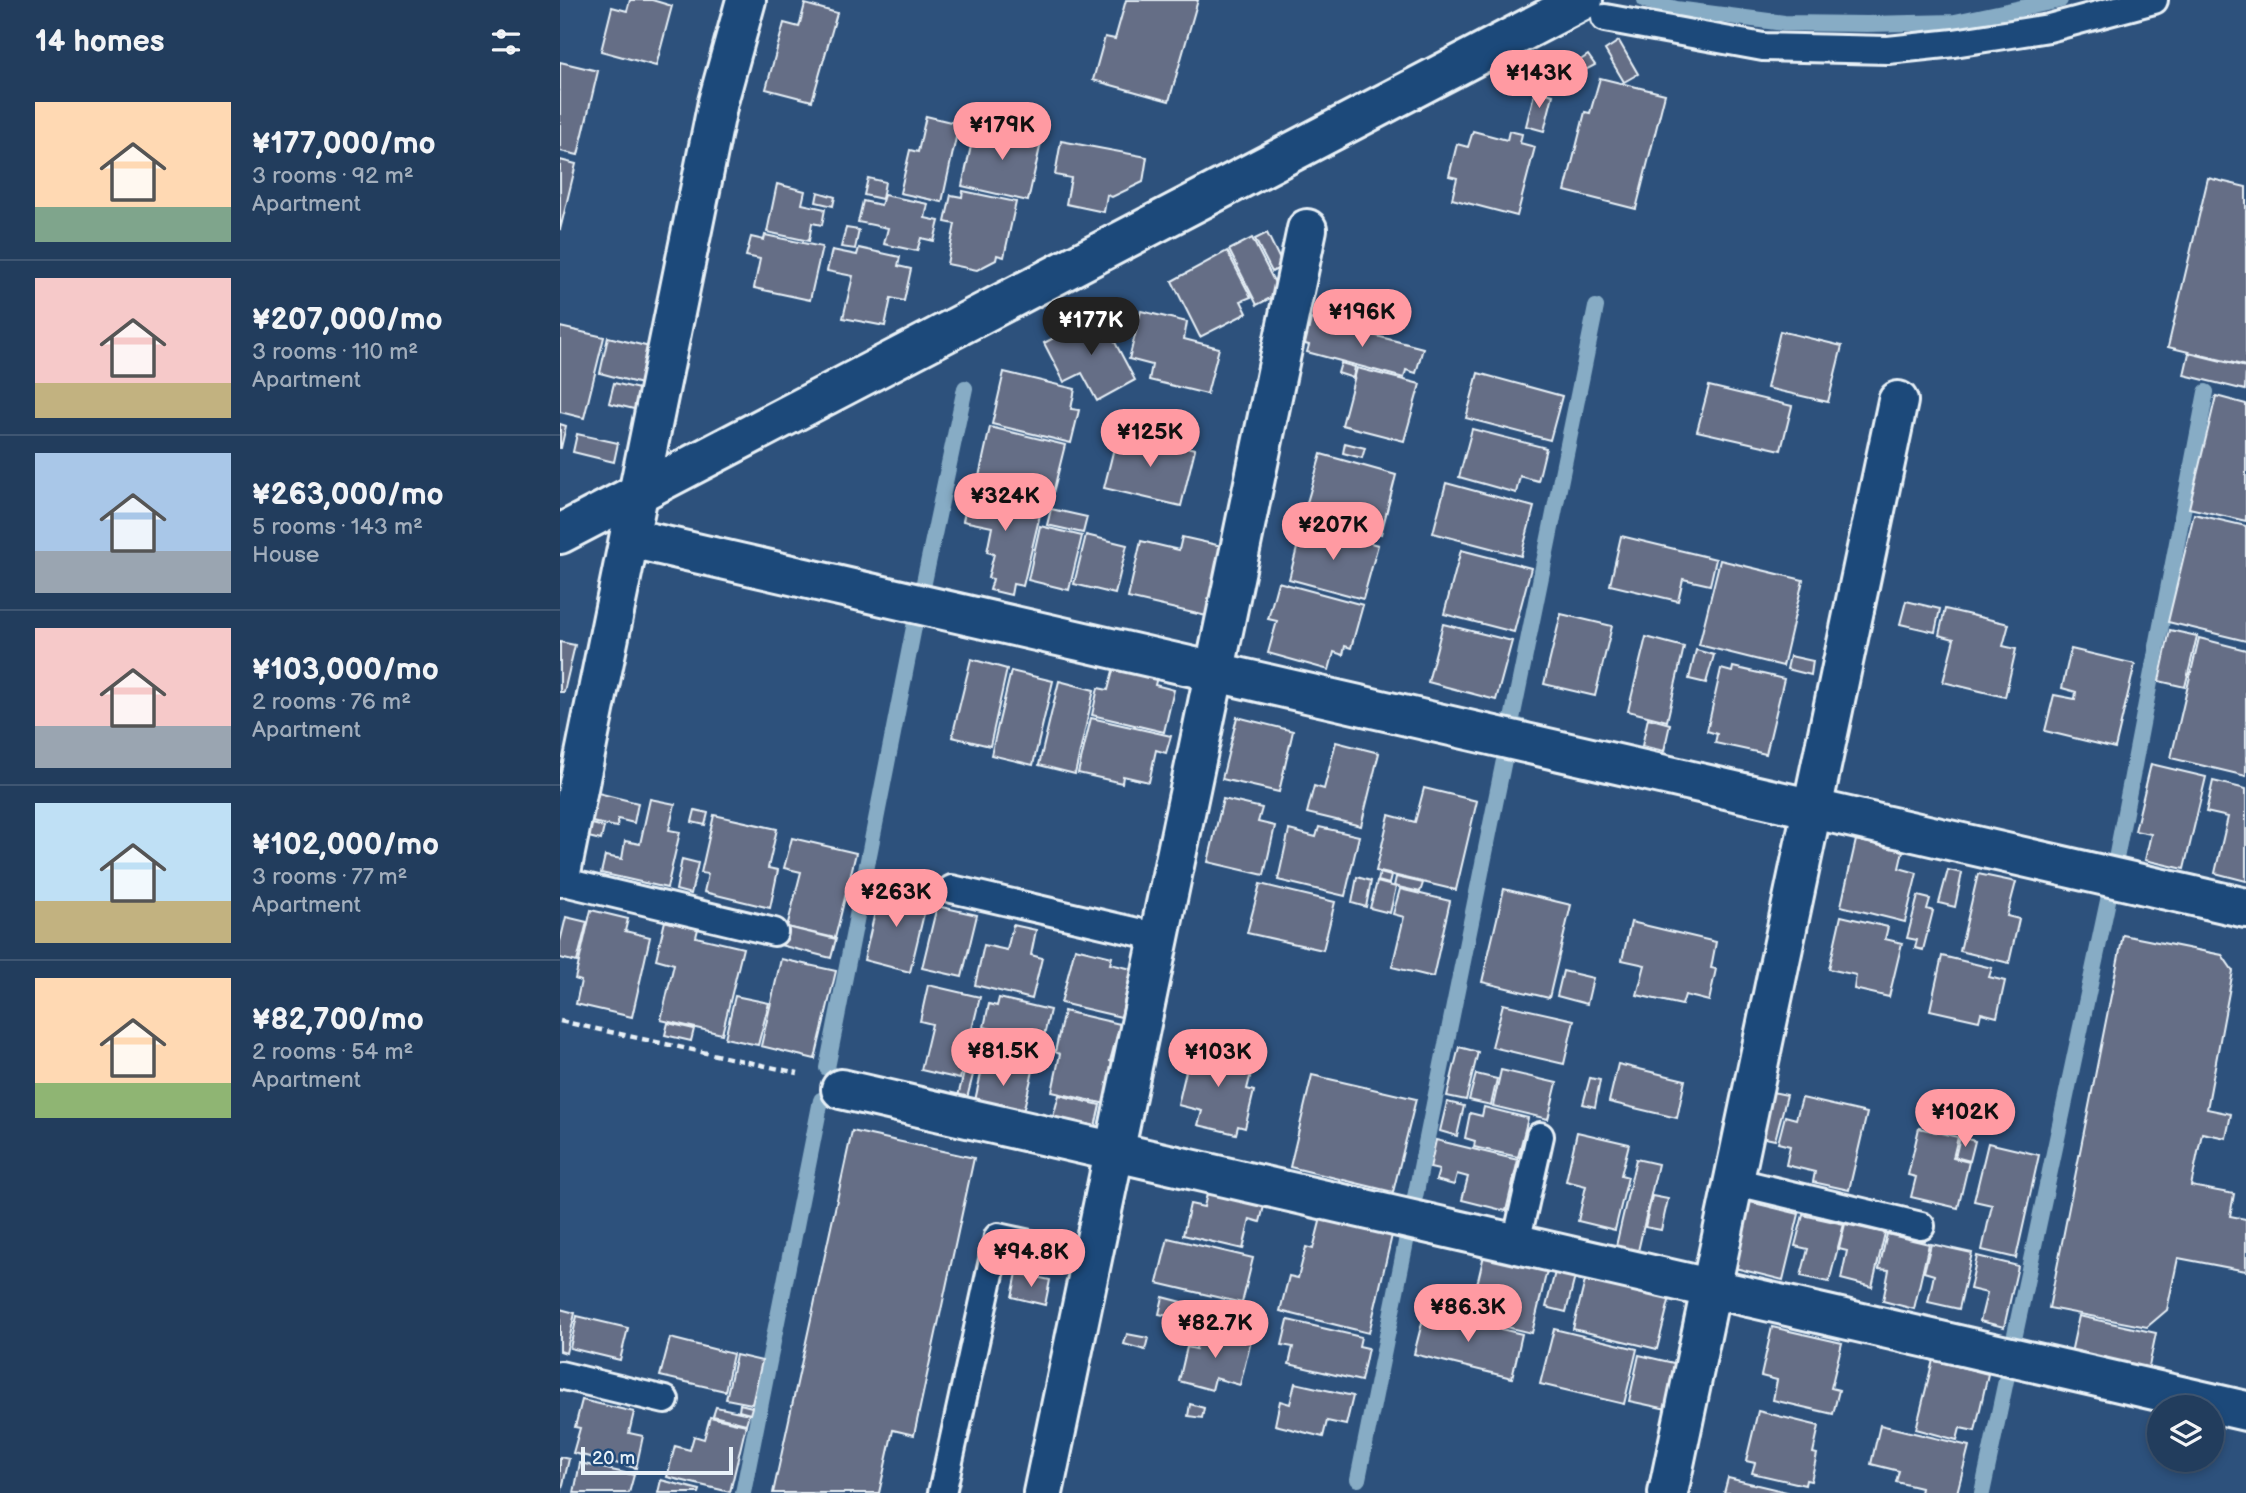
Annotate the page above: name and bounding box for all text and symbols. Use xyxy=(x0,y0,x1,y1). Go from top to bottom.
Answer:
icon: filters xyxy=(487,23,525,61)
text: 14 homes xyxy=(35,24,164,60)
pin: ¥143K xyxy=(1490,50,1588,110)
text: ¥143K xyxy=(1506,59,1572,87)
pin: ¥179K xyxy=(953,102,1051,162)
text: ¥179K xyxy=(969,111,1035,139)
text: ¥177,000/mo xyxy=(252,126,436,162)
icon: home xyxy=(91,130,175,214)
text: 3 rooms · 92 m² xyxy=(252,162,414,190)
text: Apartment xyxy=(252,190,361,218)
pin: ¥196K xyxy=(1313,290,1411,349)
pin: ¥177K xyxy=(1042,298,1140,357)
text: ¥196K xyxy=(1329,298,1395,326)
text: ¥207,000/mo xyxy=(252,302,443,338)
icon: home xyxy=(91,306,175,390)
text: ¥177K xyxy=(1059,306,1123,334)
text: 3 rooms · 110 m² xyxy=(252,338,418,366)
text: Apartment xyxy=(252,366,361,394)
pin: ¥125K xyxy=(1101,410,1199,469)
text: ¥125K xyxy=(1117,418,1183,446)
pin: ¥324K xyxy=(956,474,1054,533)
text: ¥263,000/mo xyxy=(252,477,444,513)
icon: home xyxy=(91,481,175,565)
text: ¥324K xyxy=(970,482,1040,510)
pin: ¥207K xyxy=(1284,503,1382,562)
text: ¥207K xyxy=(1298,511,1368,539)
text: 5 rooms · 143 m² xyxy=(252,513,423,541)
text: House xyxy=(252,541,319,569)
text: ¥103,000/mo xyxy=(252,652,439,688)
icon: home xyxy=(91,656,175,740)
text: 2 rooms · 76 m² xyxy=(252,688,411,716)
text: Apartment xyxy=(252,716,361,744)
text: ¥102,000/mo xyxy=(252,827,439,863)
icon: home xyxy=(91,831,175,915)
text: 3 rooms · 77 m² xyxy=(252,863,408,891)
pin: ¥263K xyxy=(847,870,945,929)
text: ¥263K xyxy=(861,878,931,906)
text: Apartment xyxy=(252,891,361,919)
text: ¥82,700/mo xyxy=(252,1002,424,1038)
icon: home xyxy=(91,1006,175,1090)
pin: ¥81.5K xyxy=(946,1028,1060,1088)
pin: ¥103K xyxy=(1169,1030,1267,1089)
text: ¥81.5K xyxy=(967,1037,1039,1065)
text: 2 rooms · 54 m² xyxy=(252,1038,414,1066)
text: ¥103K xyxy=(1184,1038,1252,1066)
text: Apartment xyxy=(252,1066,361,1094)
pin: ¥102K xyxy=(1916,1090,2014,1149)
text: ¥102K xyxy=(1931,1098,1999,1126)
pin: ¥94.8K xyxy=(974,1230,1088,1289)
text: ¥94.8K xyxy=(993,1238,1069,1266)
pin: ¥86.3K xyxy=(1411,1284,1525,1344)
text: ¥86.3K xyxy=(1430,1293,1506,1321)
pin: ¥82.7K xyxy=(1158,1300,1272,1360)
text: ¥82.7K xyxy=(1177,1309,1253,1337)
map controls xyxy=(2147,1395,2224,1472)
button: layers xyxy=(2147,1395,2224,1472)
scale bar xyxy=(581,1444,733,1476)
text: 20 m xyxy=(592,1447,635,1470)

